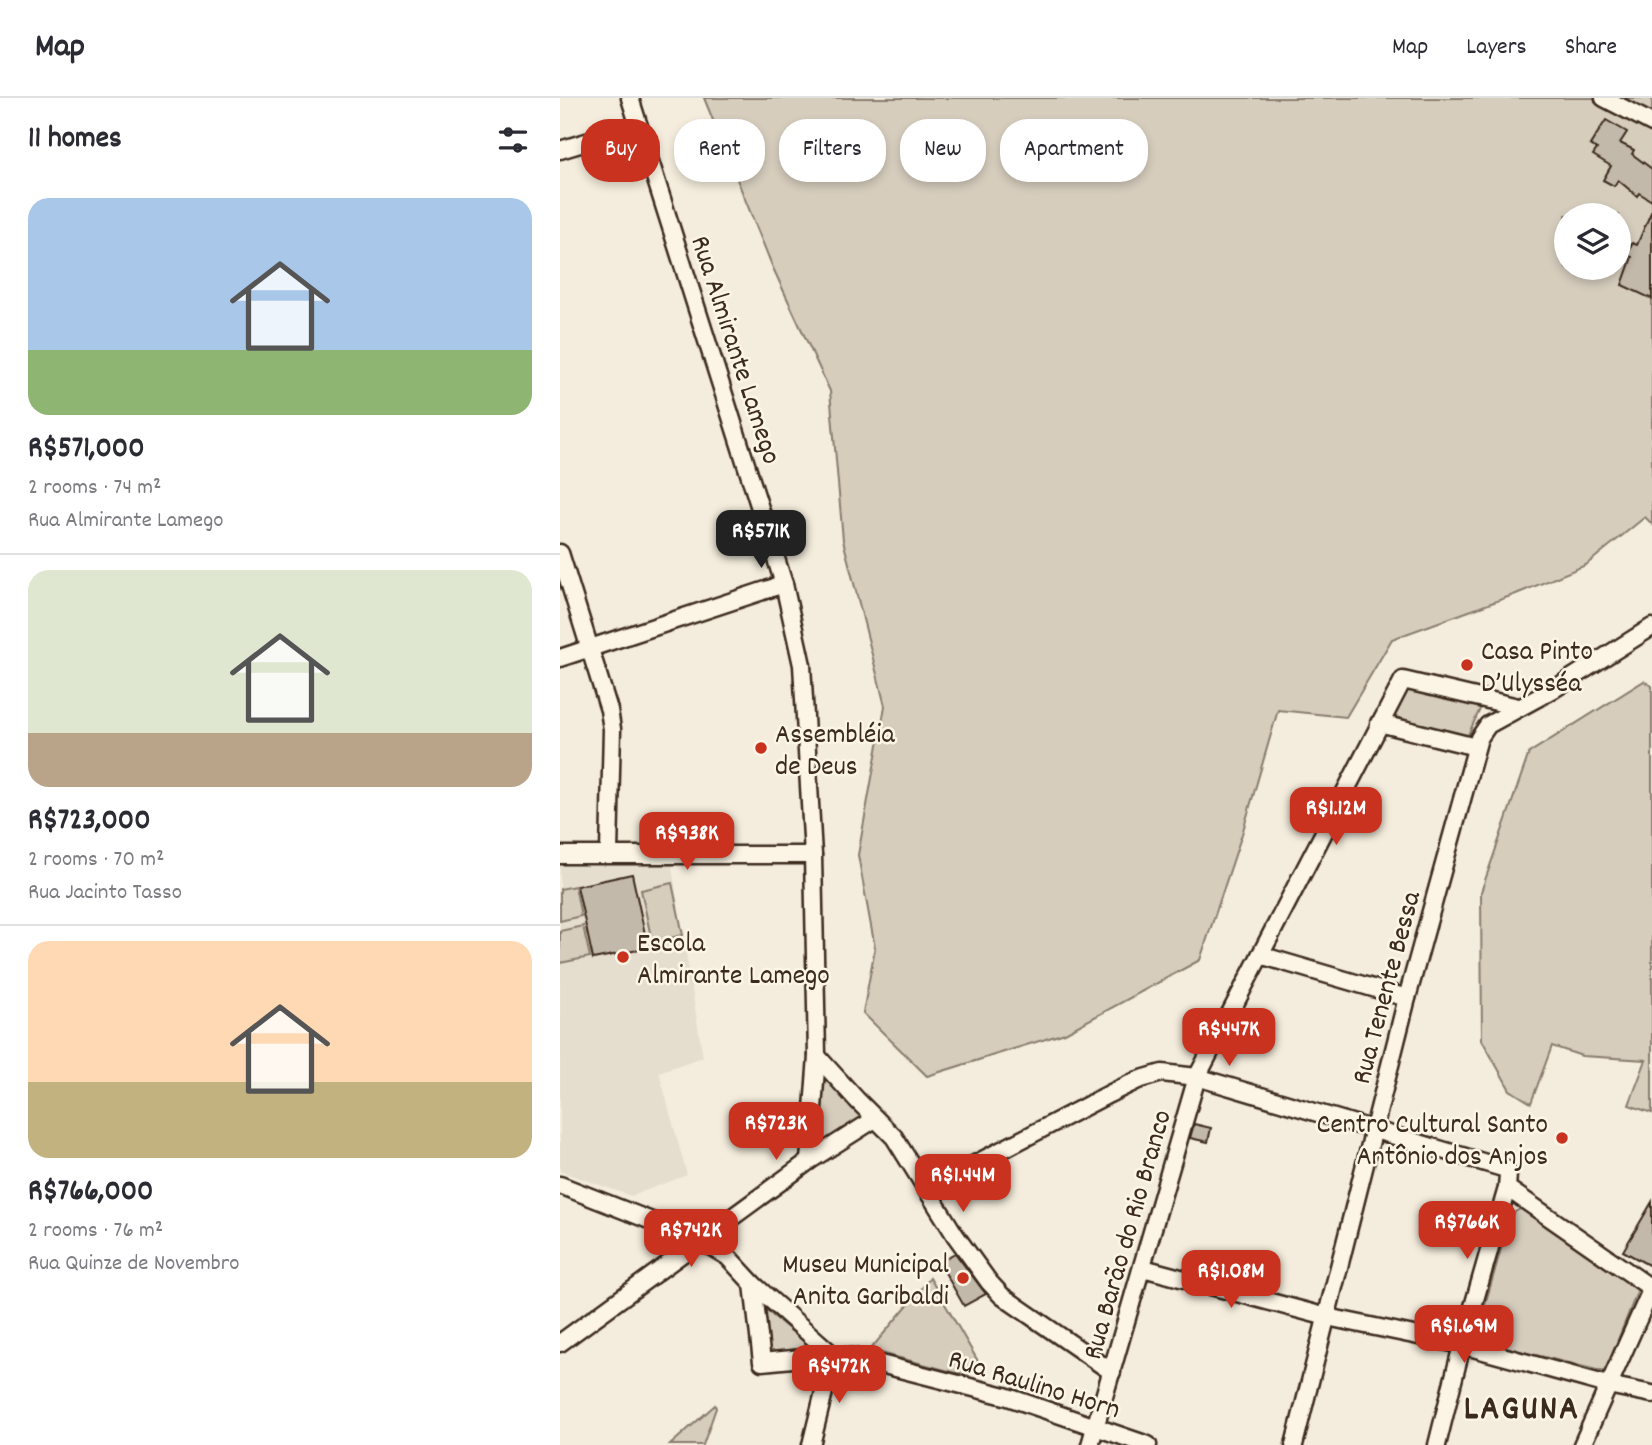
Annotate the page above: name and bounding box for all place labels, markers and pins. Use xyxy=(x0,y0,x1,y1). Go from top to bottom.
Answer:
pin: R$571K xyxy=(704,510,818,570)
place label: Casa Pinto D’Ulysséa xyxy=(1481,634,1593,706)
marker: Casa Pinto D’Ulysséa xyxy=(1459,657,1475,673)
place label: Assembléia de Deus xyxy=(775,717,895,789)
marker: Assembléia de Deus xyxy=(753,740,769,756)
pin: R$1.12M xyxy=(1271,788,1401,847)
pin: R$938K xyxy=(630,812,744,872)
place label: Escola Almirante Lamego xyxy=(637,926,830,998)
marker: Escola Almirante Lamego xyxy=(615,949,631,965)
pin: R$447K xyxy=(1172,1009,1286,1068)
pin: R$723K xyxy=(719,1102,833,1162)
place label: Centro Cultural Santo Antônio dos Anjos xyxy=(1317,1107,1548,1179)
marker: Centro Cultural Santo Antônio dos Anjos xyxy=(1554,1130,1570,1146)
pin: R$1.44M xyxy=(898,1154,1028,1214)
pin: R$766K xyxy=(1410,1202,1524,1261)
pin: R$742K xyxy=(634,1210,748,1269)
place label: Museu Municipal Anita Garibaldi xyxy=(782,1247,949,1319)
pin: R$1.08M xyxy=(1166,1250,1296,1310)
marker: Museu Municipal Anita Garibaldi xyxy=(955,1270,971,1286)
pin: R$1.69M xyxy=(1399,1306,1529,1365)
pin: R$472K xyxy=(782,1346,896,1405)

